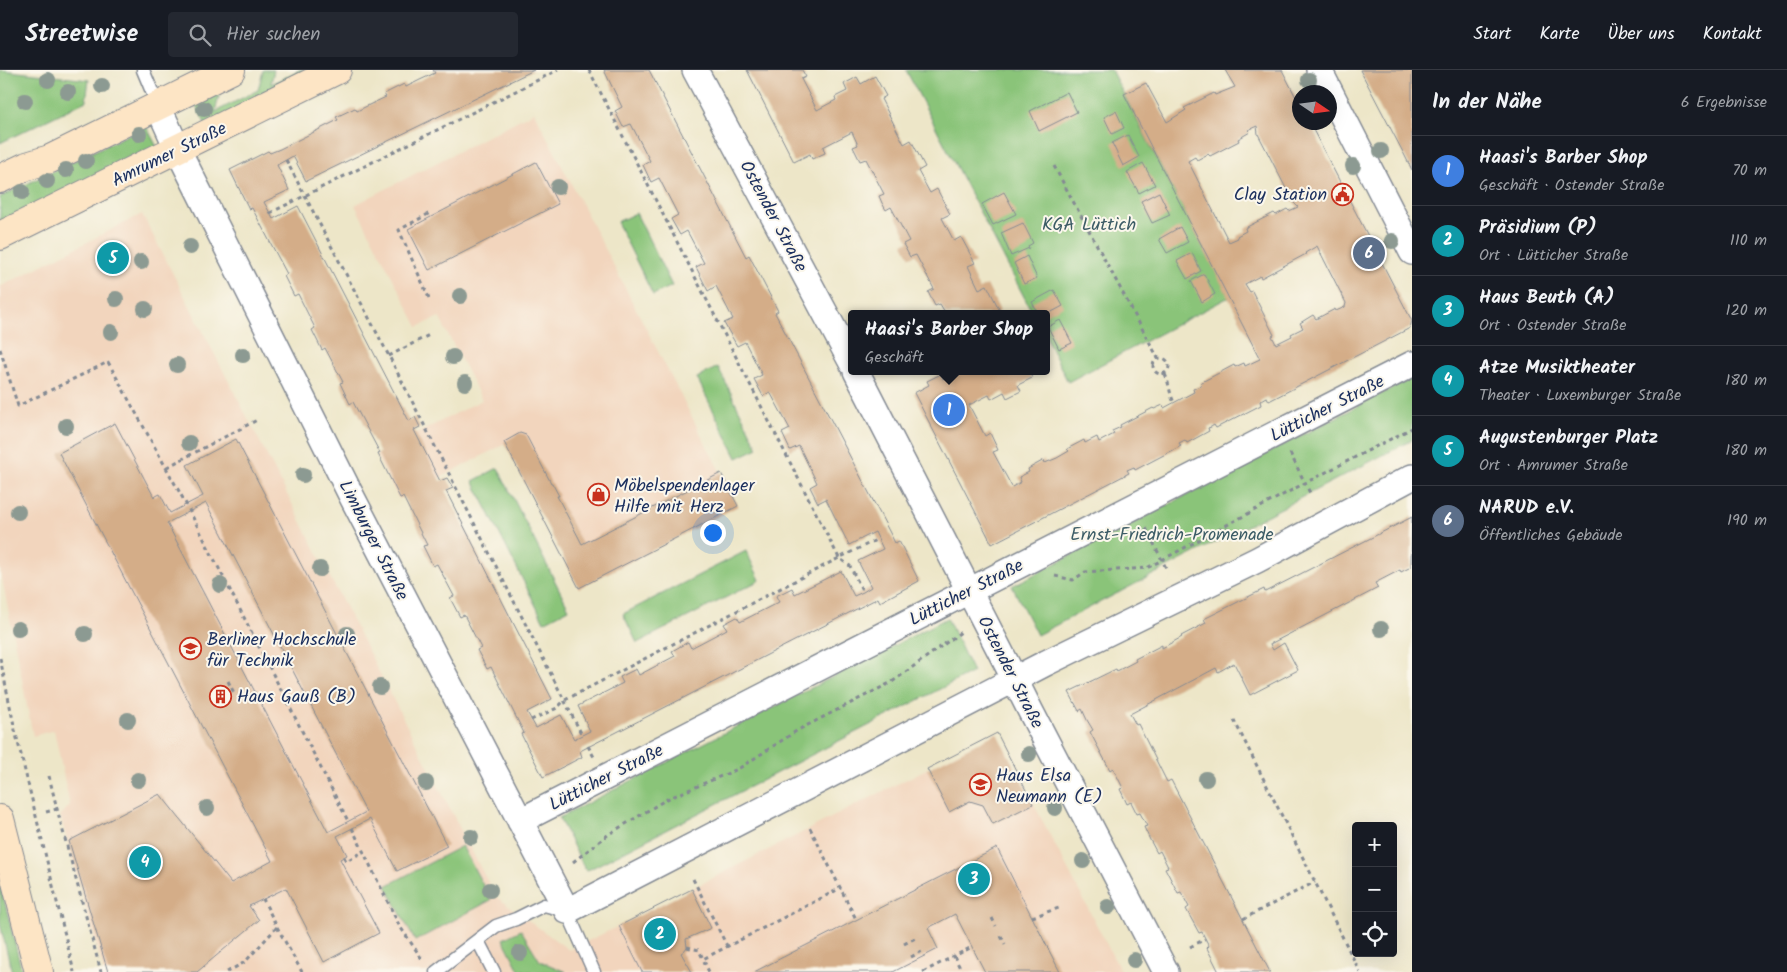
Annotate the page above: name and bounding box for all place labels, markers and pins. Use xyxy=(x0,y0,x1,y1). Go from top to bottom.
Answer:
place label: Clay Station xyxy=(1234,181,1327,210)
public building icon: Clay Station xyxy=(1331,182,1355,206)
pin: 6 xyxy=(1353,234,1385,272)
pin: 5 xyxy=(97,239,129,277)
pin: 1 xyxy=(933,391,965,429)
place label: Möbelspendenlager Hilfe mit Herz xyxy=(614,472,755,522)
shop icon: Möbelspendenlager Hilfe mit Herz xyxy=(586,483,610,507)
place label: Berliner Hochschule für Technik xyxy=(207,626,356,676)
school or university icon: Berliner Hochschule für Technik xyxy=(179,637,203,661)
place label: Haus Gauß (B) xyxy=(237,683,356,712)
building icon: Haus Gauß (B) xyxy=(209,684,233,708)
place label: Haus Elsa Neumann (E) xyxy=(996,762,1102,812)
school or university icon: Haus Elsa Neumann (E) xyxy=(968,773,992,797)
pin: 4 xyxy=(129,843,161,881)
pin: 3 xyxy=(958,860,990,898)
pin: 2 xyxy=(644,915,676,953)

